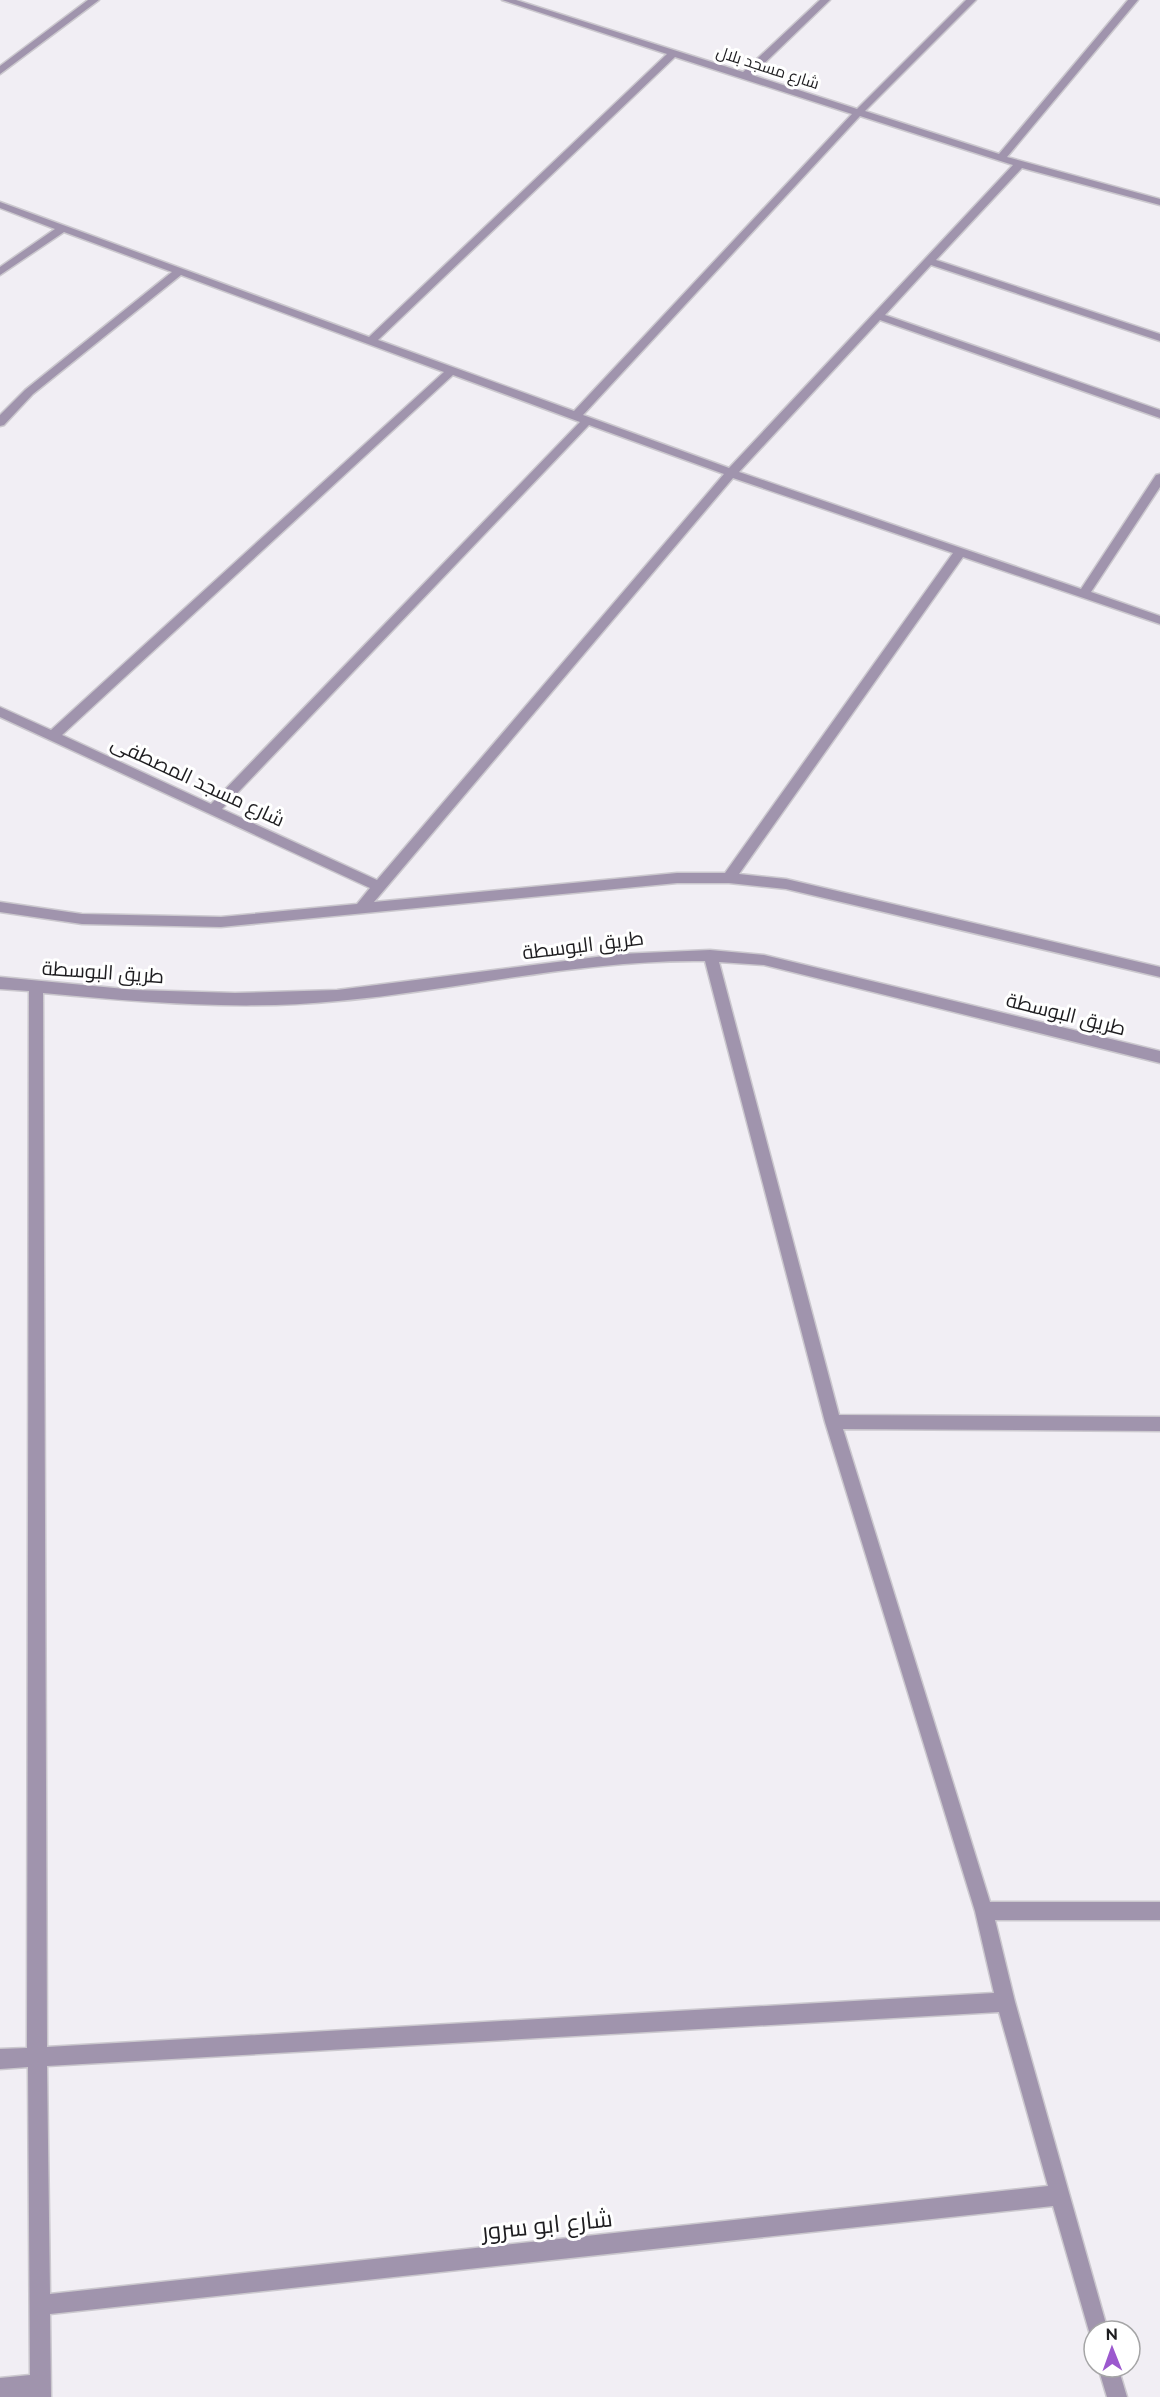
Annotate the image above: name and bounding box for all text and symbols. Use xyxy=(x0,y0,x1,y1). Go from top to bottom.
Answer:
street label: شارع مسجد بلال xyxy=(713,42,822,95)
street label: شارع مسجد المصطفى xyxy=(107,730,289,834)
street label: طريق البوسطة xyxy=(521,926,645,965)
street label: طريق البوسطة xyxy=(41,956,165,989)
street label: طريق البوسطة xyxy=(1004,988,1128,1041)
street label: شارع ابو سرور xyxy=(478,2203,614,2248)
north arrow xyxy=(1082,2319,1142,2379)
text: N xyxy=(1105,2325,1118,2344)

